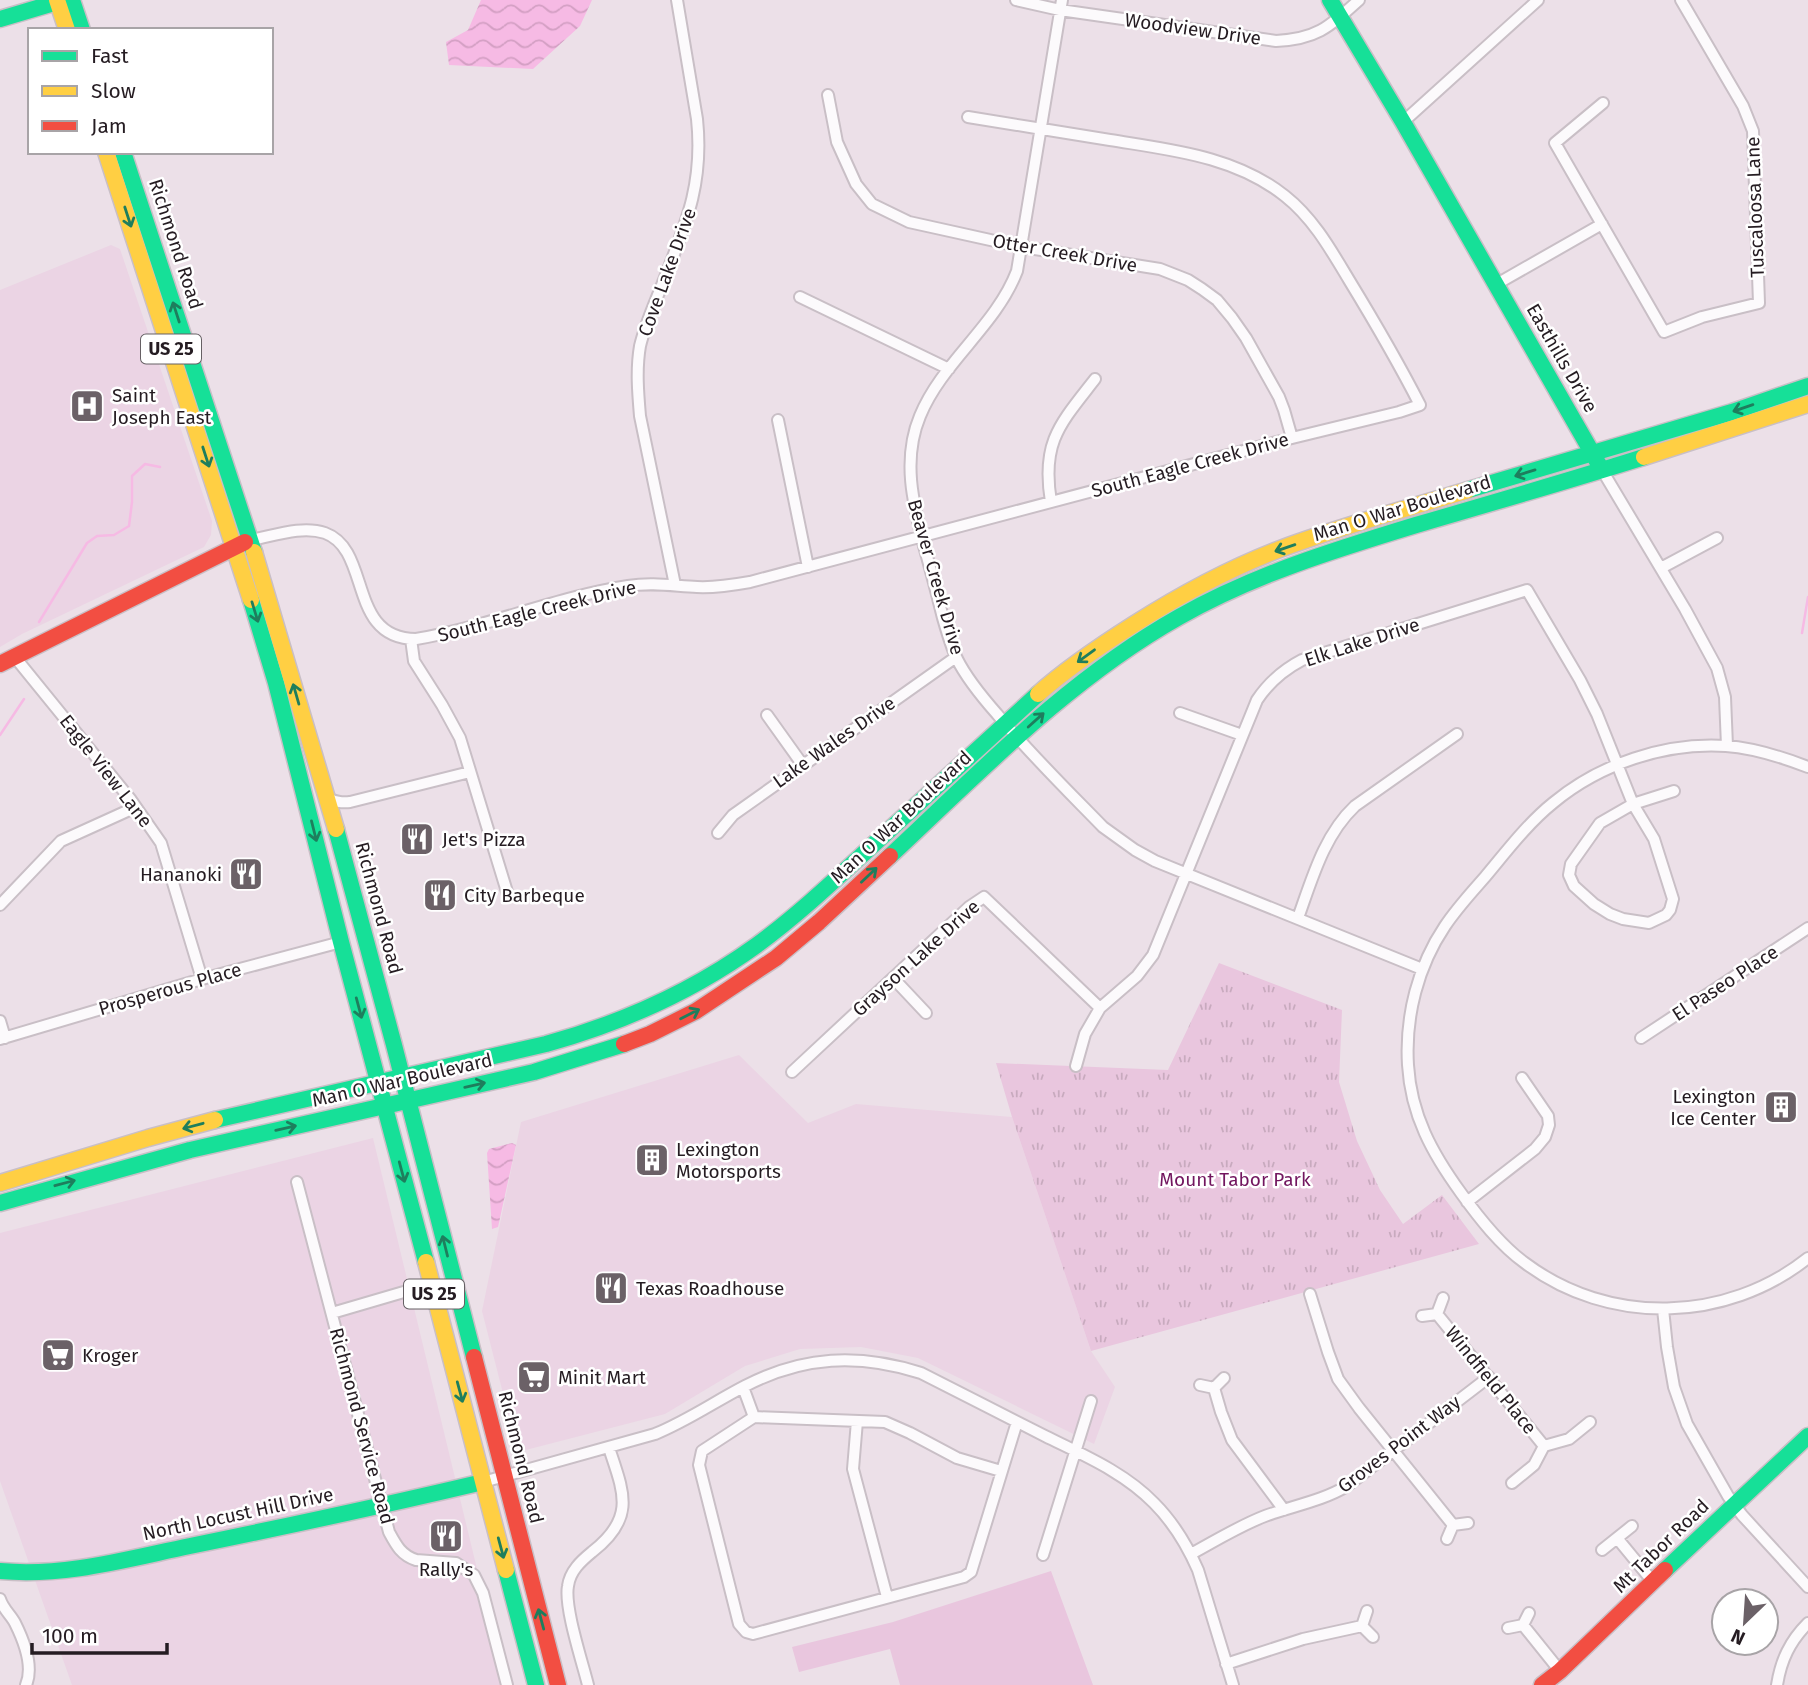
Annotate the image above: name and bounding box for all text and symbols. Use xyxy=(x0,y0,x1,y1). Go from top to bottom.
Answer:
street label: Woodview Drive xyxy=(1123,8,1263,50)
legend xyxy=(28,28,273,154)
text: Fast xyxy=(91,43,129,69)
text: Slow xyxy=(91,78,136,104)
text: Jam xyxy=(91,113,127,139)
street label: Tuscaloosa Lane xyxy=(1741,136,1769,278)
street label: Richmond Road xyxy=(144,176,208,312)
street label: Cove Lake Drive xyxy=(633,205,701,339)
one-way arrow xyxy=(122,206,135,228)
street label: Otter Creek Drive xyxy=(991,229,1139,277)
street label: Easthills Drive xyxy=(1522,299,1602,417)
one-way arrow xyxy=(169,301,182,323)
road number: US 25 xyxy=(141,334,201,363)
place label: Saint Joseph East xyxy=(112,384,212,429)
hospital icon: Saint Joseph East xyxy=(68,387,106,425)
one-way arrow xyxy=(1733,403,1755,415)
street label: South Eagle Creek Drive xyxy=(1089,428,1291,502)
one-way arrow xyxy=(200,445,213,467)
one-way arrow xyxy=(1515,468,1537,481)
street label: Man O War Boulevard xyxy=(1311,470,1493,546)
street label: Beaver Creek Drive xyxy=(903,496,969,658)
one-way arrow xyxy=(1274,542,1296,555)
street label: South Eagle Creek Drive xyxy=(435,575,639,647)
one-way arrow xyxy=(249,600,262,622)
street label: Elk Lake Drive xyxy=(1302,613,1422,671)
one-way arrow xyxy=(1077,649,1096,664)
one-way arrow xyxy=(289,683,302,705)
street label: Lake Wales Drive xyxy=(768,691,900,793)
street label: Eagle View Lane xyxy=(55,710,157,832)
one-way arrow xyxy=(1027,712,1044,729)
street label: Man O War Boulevard xyxy=(826,746,976,888)
one-way arrow xyxy=(308,819,321,842)
restaurant icon: Jet's Pizza xyxy=(398,820,436,858)
place label: Jet's Pizza xyxy=(442,828,526,851)
street label: Richmond Road xyxy=(350,839,408,977)
restaurant icon: Hananoki xyxy=(227,855,265,893)
place label: Hananoki xyxy=(140,863,222,886)
one-way arrow xyxy=(860,867,878,883)
restaurant icon: City Barbeque xyxy=(421,876,459,914)
place label: City Barbeque xyxy=(464,884,585,907)
street label: Grayson Lake Drive xyxy=(848,895,984,1021)
street label: El Paseo Place xyxy=(1668,940,1782,1026)
street label: Prosperous Place xyxy=(96,958,244,1020)
one-way arrow xyxy=(353,996,366,1018)
one-way arrow xyxy=(679,1007,700,1020)
street label: Man O War Boulevard xyxy=(310,1048,494,1112)
one-way arrow xyxy=(463,1078,486,1092)
place label: Lexington Ice Center xyxy=(1670,1085,1757,1130)
building icon: Lexington Ice Center xyxy=(1762,1088,1800,1126)
one-way arrow xyxy=(182,1120,205,1133)
one-way arrow xyxy=(274,1120,297,1134)
place label: Lexington Motorsports xyxy=(676,1138,781,1183)
building icon: Lexington Motorsports xyxy=(633,1141,671,1179)
one-way arrow xyxy=(396,1160,409,1183)
park label: Mount Tabor Park xyxy=(1159,1168,1311,1191)
one-way arrow xyxy=(54,1176,76,1189)
one-way arrow xyxy=(438,1235,451,1258)
restaurant icon: Texas Roadhouse xyxy=(592,1269,630,1307)
place label: Texas Roadhouse xyxy=(636,1277,784,1300)
road number: US 25 xyxy=(404,1280,464,1308)
street label: Windfield Place xyxy=(1440,1321,1542,1439)
street label: Richmond Service Road xyxy=(325,1325,399,1527)
supermarket icon: Kroger xyxy=(39,1336,77,1374)
place label: Kroger xyxy=(82,1344,139,1367)
supermarket icon: Minit Mart xyxy=(515,1358,553,1396)
place label: Minit Mart xyxy=(558,1366,646,1389)
one-way arrow xyxy=(454,1380,467,1403)
street label: Richmond Road xyxy=(493,1388,549,1526)
street label: Groves Point Way xyxy=(1333,1390,1465,1498)
street label: North Locust Hill Drive xyxy=(141,1483,335,1545)
street label: Mt Tabor Road xyxy=(1608,1495,1714,1597)
restaurant icon: Rally's xyxy=(427,1517,465,1555)
one-way arrow xyxy=(495,1537,508,1559)
place label: Rally's xyxy=(419,1558,473,1581)
north arrow xyxy=(1710,1587,1780,1657)
one-way arrow xyxy=(534,1608,547,1631)
scale bar xyxy=(32,1612,166,1656)
text: 100 m xyxy=(42,1623,98,1649)
text: N xyxy=(1727,1624,1749,1650)

